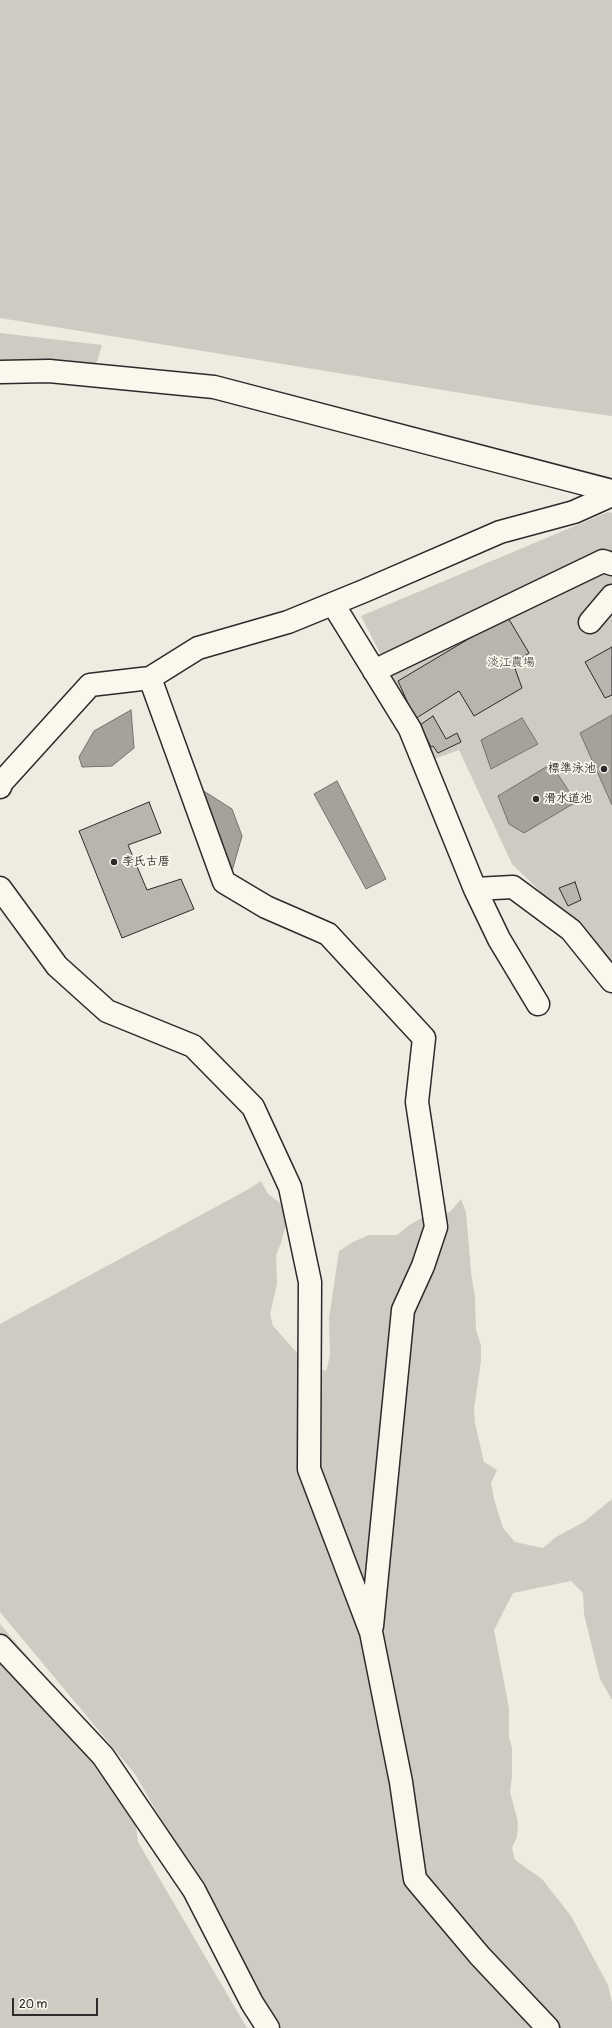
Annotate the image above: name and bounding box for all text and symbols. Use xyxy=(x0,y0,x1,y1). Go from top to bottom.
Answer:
park label: 淡江農場 xyxy=(487,656,535,670)
place label: 標準泳池 xyxy=(548,762,596,776)
marker: 標準泳池 xyxy=(599,764,609,774)
place label: 滑水道池 xyxy=(544,792,592,806)
marker: 滑水道池 xyxy=(531,794,541,804)
place label: 李氏古厝 xyxy=(122,855,170,869)
marker: 李氏古厝 xyxy=(109,857,119,867)
scale bar xyxy=(14,1990,100,2016)
text: 20 m xyxy=(19,1997,47,2012)

